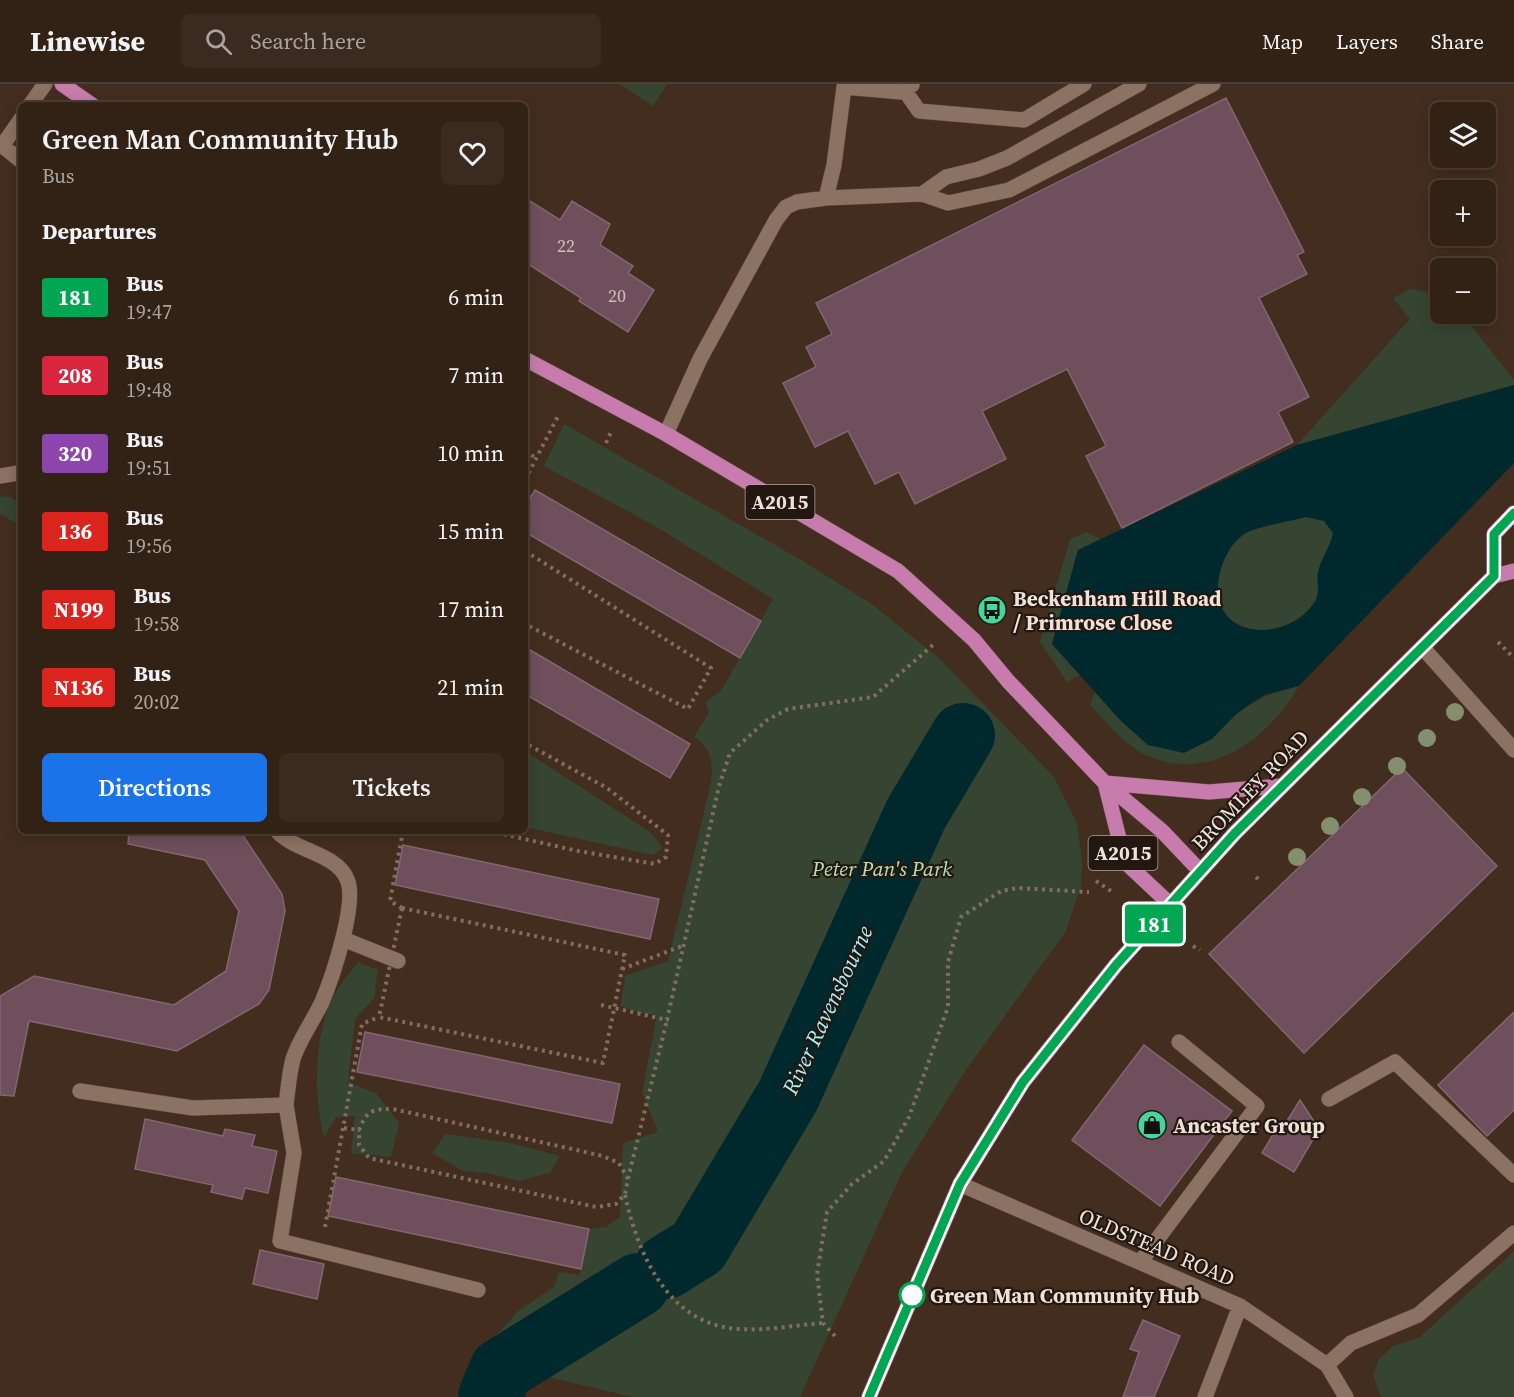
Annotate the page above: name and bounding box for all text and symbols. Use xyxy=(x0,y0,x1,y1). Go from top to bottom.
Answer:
search box xyxy=(181,14,601,68)
text: Linewise xyxy=(30,22,145,60)
icon: search xyxy=(202,25,235,58)
text: Search here xyxy=(250,26,366,56)
text: Map xyxy=(1262,27,1303,56)
text: Layers xyxy=(1336,27,1398,56)
text: Share xyxy=(1431,27,1484,56)
map controls xyxy=(1430,102,1496,324)
button: layers xyxy=(1430,102,1496,168)
text: Green Man Community Hub xyxy=(42,120,398,158)
button: heart xyxy=(441,122,504,185)
text: Bus xyxy=(42,162,75,190)
button: + xyxy=(1430,180,1496,246)
text: Departures xyxy=(42,216,156,246)
house number: 22 xyxy=(557,233,575,258)
button: − xyxy=(1430,258,1496,324)
text: Bus xyxy=(126,268,163,298)
text: 6 min xyxy=(448,282,504,312)
text: 181 xyxy=(58,283,92,312)
house number: 20 xyxy=(608,283,626,308)
text: 19:47 xyxy=(126,298,172,326)
text: Bus xyxy=(126,346,163,376)
text: 7 min xyxy=(448,360,504,390)
text: 208 xyxy=(58,361,92,390)
text: 19:48 xyxy=(126,376,172,404)
text: Bus xyxy=(126,424,163,454)
text: 10 min xyxy=(437,438,504,468)
text: 320 xyxy=(58,439,92,468)
text: 19:51 xyxy=(126,454,172,482)
road number: A2015 xyxy=(746,485,814,519)
text: Bus xyxy=(126,502,163,532)
text: 15 min xyxy=(437,516,504,546)
text: 136 xyxy=(58,517,92,546)
text: 19:56 xyxy=(126,532,172,560)
text: Bus xyxy=(133,580,171,610)
place label: Beckenham Hill Road / Primrose Close xyxy=(1013,584,1222,637)
text: 17 min xyxy=(437,594,504,624)
bus stop icon: Beckenham Hill Road / Primrose Close xyxy=(976,594,1008,626)
text: N199 xyxy=(54,595,103,624)
text: 19:58 xyxy=(133,610,179,638)
text: Bus xyxy=(133,658,171,688)
text: 21 min xyxy=(437,672,504,702)
text: N136 xyxy=(54,673,103,702)
text: 20:02 xyxy=(133,688,179,716)
street label: BROMLEY ROAD xyxy=(1185,723,1315,857)
button: Directions xyxy=(42,753,267,822)
button: Tickets xyxy=(279,753,504,822)
road number: A2015 xyxy=(1088,836,1158,870)
park label: Peter Pan's Park xyxy=(811,854,952,883)
line badge: 181 xyxy=(1120,904,1188,944)
text: 181 xyxy=(1137,910,1171,939)
water label: River Ravensbourne xyxy=(774,921,879,1100)
shop icon: Ancaster Group xyxy=(1136,1109,1168,1141)
place label: Ancaster Group xyxy=(1173,1111,1325,1140)
street label: OLDSTEAD ROAD xyxy=(1075,1201,1239,1293)
place label: Green Man Community Hub xyxy=(930,1281,1199,1310)
marker: Green Man Community Hub xyxy=(899,1282,925,1308)

